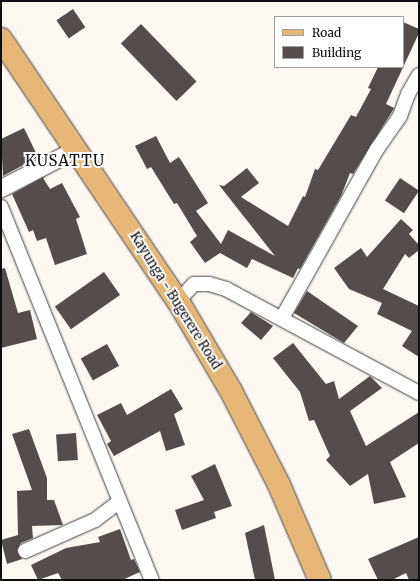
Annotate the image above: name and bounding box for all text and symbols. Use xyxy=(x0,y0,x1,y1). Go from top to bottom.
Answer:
legend xyxy=(274,16,404,68)
text: Road xyxy=(312,25,341,40)
text: Building xyxy=(312,45,361,60)
district label: KUSATTU xyxy=(25,152,105,170)
street label: Kayunga - Bugerere Road xyxy=(126,229,224,373)

